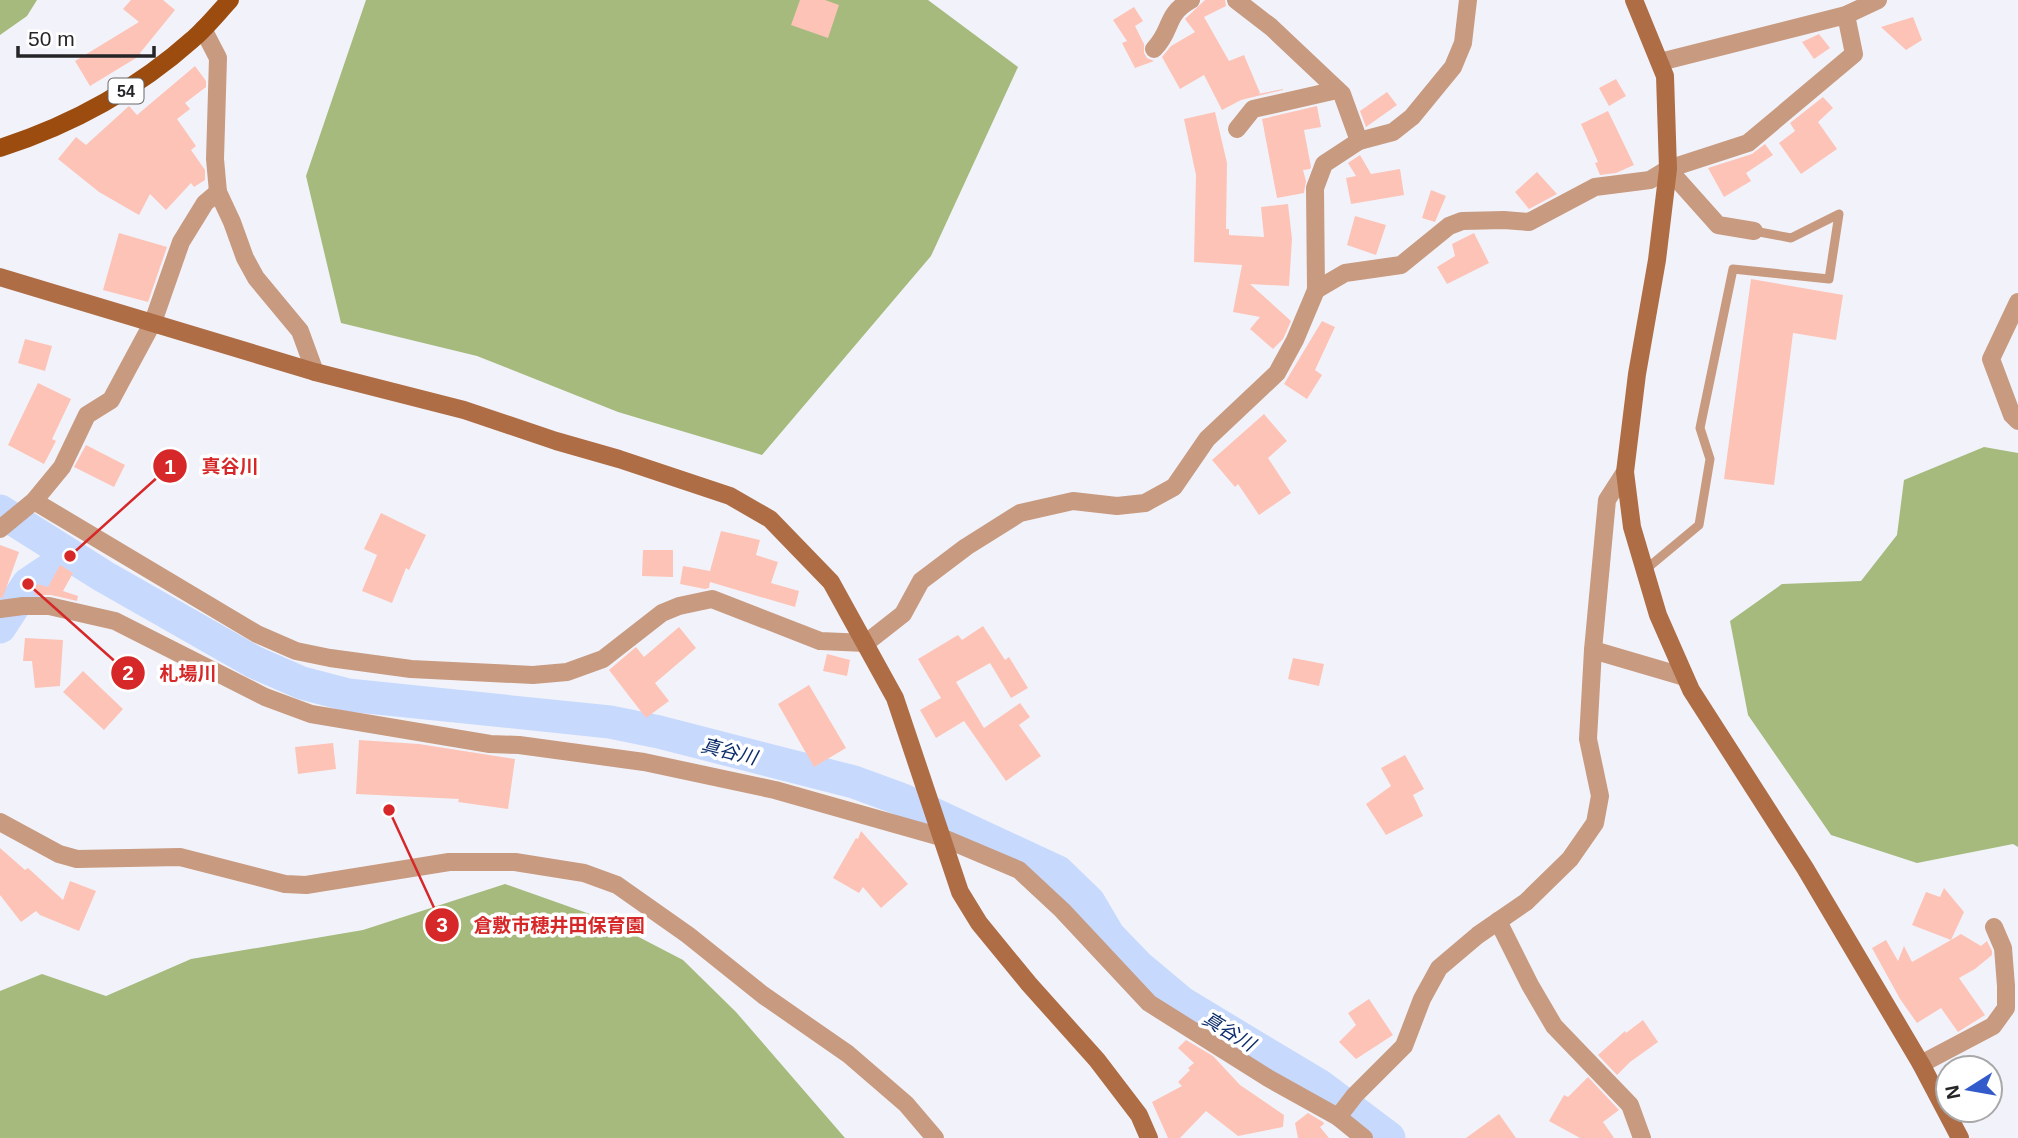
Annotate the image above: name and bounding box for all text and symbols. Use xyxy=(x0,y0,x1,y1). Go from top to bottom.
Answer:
scale bar xyxy=(18,14,154,58)
text: 50 m xyxy=(28,27,75,50)
road number: 54 xyxy=(108,78,144,104)
callout: 真谷川 xyxy=(152,446,272,486)
text: 1 xyxy=(164,455,176,478)
text: 真谷川 xyxy=(201,456,259,477)
callout: 札場川 xyxy=(110,653,230,693)
text: 2 xyxy=(122,661,134,684)
text: 札場川 xyxy=(159,663,217,684)
water label: 真谷川 xyxy=(699,734,761,769)
callout: 倉敷市穂井田保育園 xyxy=(425,905,659,945)
text: 3 xyxy=(436,913,448,936)
text: 倉敷市穂井田保育園 xyxy=(473,915,645,936)
water label: 真谷川 xyxy=(1199,1008,1260,1056)
north arrow xyxy=(1934,1054,2004,1124)
text: N xyxy=(1941,1083,1964,1101)

